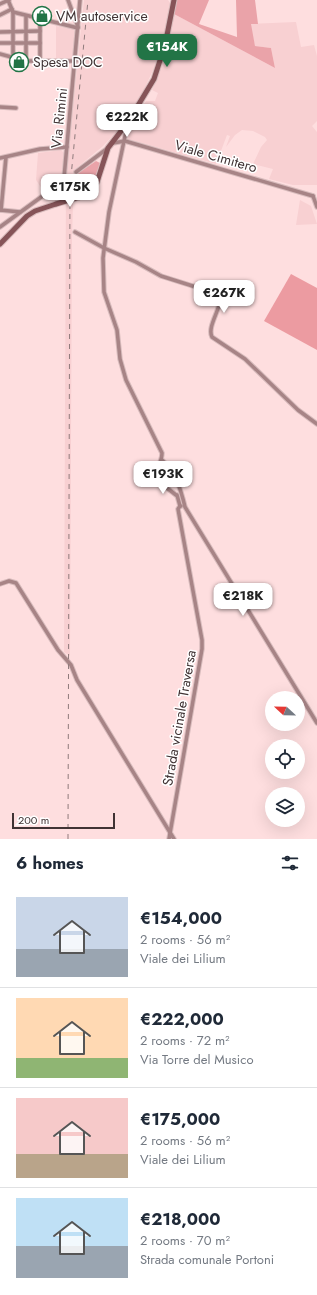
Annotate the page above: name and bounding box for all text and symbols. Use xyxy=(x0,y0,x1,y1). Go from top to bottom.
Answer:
shop icon: VM autoservice xyxy=(31,5,53,27)
place label: VM autoservice xyxy=(56,6,148,26)
pin: €154K xyxy=(139,34,195,68)
text: €154K xyxy=(146,37,188,56)
shop icon: Spesa DOC xyxy=(8,51,30,73)
place label: Spesa DOC xyxy=(33,52,103,72)
street label: Via Rimini xyxy=(46,87,72,149)
pin: €222K xyxy=(99,104,155,138)
text: €222K xyxy=(105,107,149,126)
street label: Viale Cimitero xyxy=(172,135,260,177)
pin: €175K xyxy=(42,174,98,208)
text: €175K xyxy=(50,177,90,196)
pin: €267K xyxy=(196,280,252,314)
text: €267K xyxy=(203,283,245,302)
pin: €193K xyxy=(135,461,191,495)
text: €193K xyxy=(143,464,184,483)
pin: €218K xyxy=(215,583,271,617)
text: €218K xyxy=(223,586,263,605)
street label: Strada vicinale Traversa xyxy=(157,649,201,787)
north arrow xyxy=(265,691,305,731)
map controls xyxy=(265,691,305,827)
button: locate xyxy=(265,739,305,779)
button: layers xyxy=(265,787,305,827)
scale bar xyxy=(12,811,115,830)
text: 200 m xyxy=(18,812,49,828)
text: 6 homes xyxy=(16,851,84,875)
icon: filters xyxy=(279,852,301,874)
text: €154,000 xyxy=(140,906,222,930)
icon: home xyxy=(48,913,96,961)
text: 2 rooms · 56 m² xyxy=(140,930,230,949)
text: Viale dei Lilium xyxy=(140,949,226,968)
text: €222,000 xyxy=(140,1007,224,1031)
icon: home xyxy=(48,1014,96,1062)
text: 2 rooms · 72 m² xyxy=(140,1031,230,1050)
text: Via Torre del Musico xyxy=(140,1050,254,1069)
text: €175,000 xyxy=(140,1107,220,1131)
icon: home xyxy=(48,1114,96,1162)
text: 2 rooms · 56 m² xyxy=(140,1131,230,1150)
text: Viale dei Lilium xyxy=(140,1150,226,1169)
text: €218,000 xyxy=(140,1207,221,1231)
icon: home xyxy=(48,1214,96,1262)
text: 2 rooms · 70 m² xyxy=(140,1231,230,1250)
text: Strada comunale Portoni xyxy=(140,1250,274,1269)

